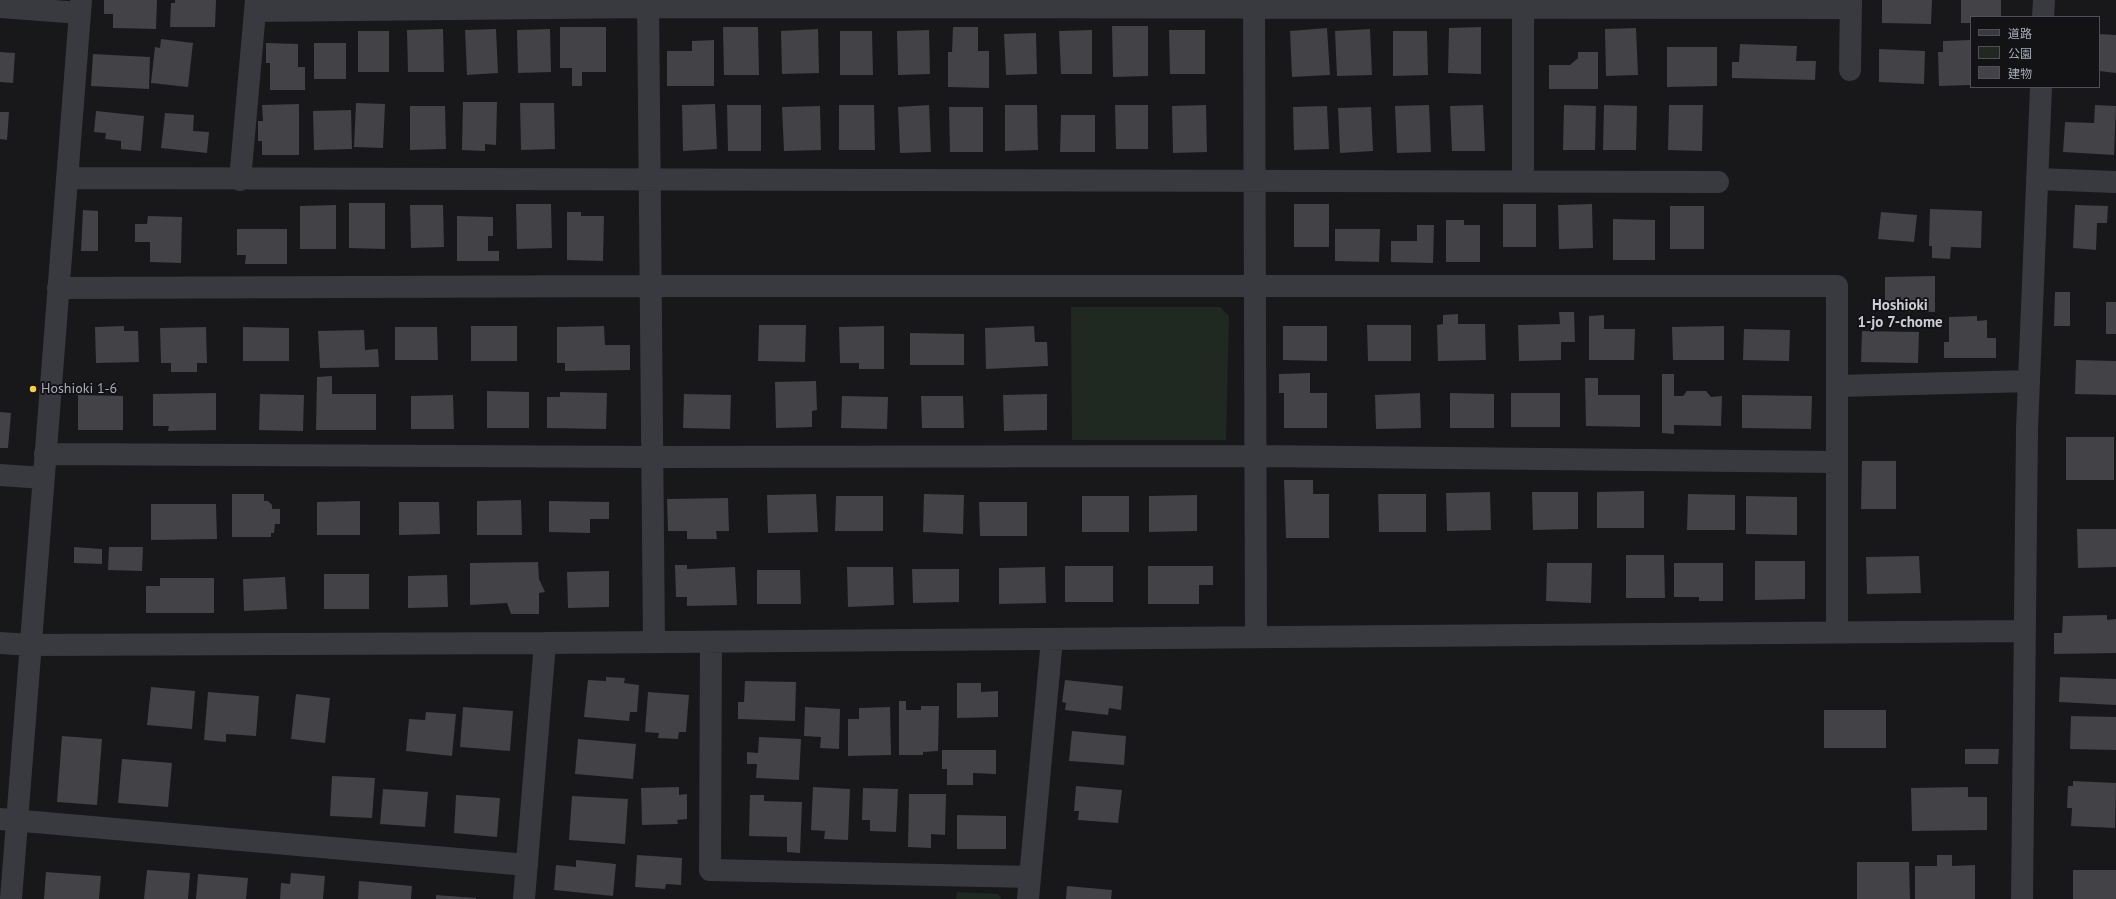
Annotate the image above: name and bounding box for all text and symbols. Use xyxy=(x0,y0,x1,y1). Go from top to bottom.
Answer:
legend xyxy=(1970,16,2100,88)
text: 道路 xyxy=(2008,26,2032,41)
text: 公園 xyxy=(2008,46,2032,61)
text: 建物 xyxy=(2008,66,2032,81)
district label: Hoshioki 1-jo 7-chome xyxy=(1857,297,1943,332)
place label: Hoshioki 1-6 xyxy=(41,381,117,397)
marker: Hoshioki 1-6 xyxy=(28,384,38,394)

